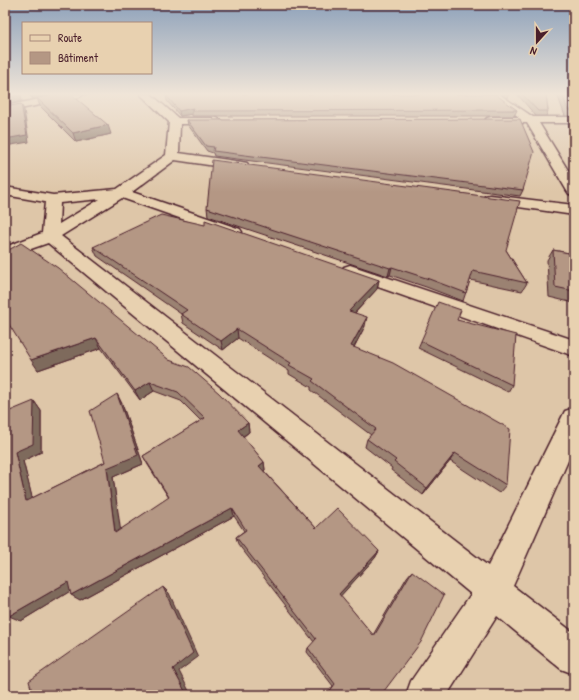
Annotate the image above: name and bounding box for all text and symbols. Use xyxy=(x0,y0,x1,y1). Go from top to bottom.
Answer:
legend xyxy=(22,22,152,74)
north arrow xyxy=(517,22,557,62)
text: Route xyxy=(58,29,82,46)
text: N xyxy=(528,44,539,59)
text: Bâtiment xyxy=(58,49,99,66)

